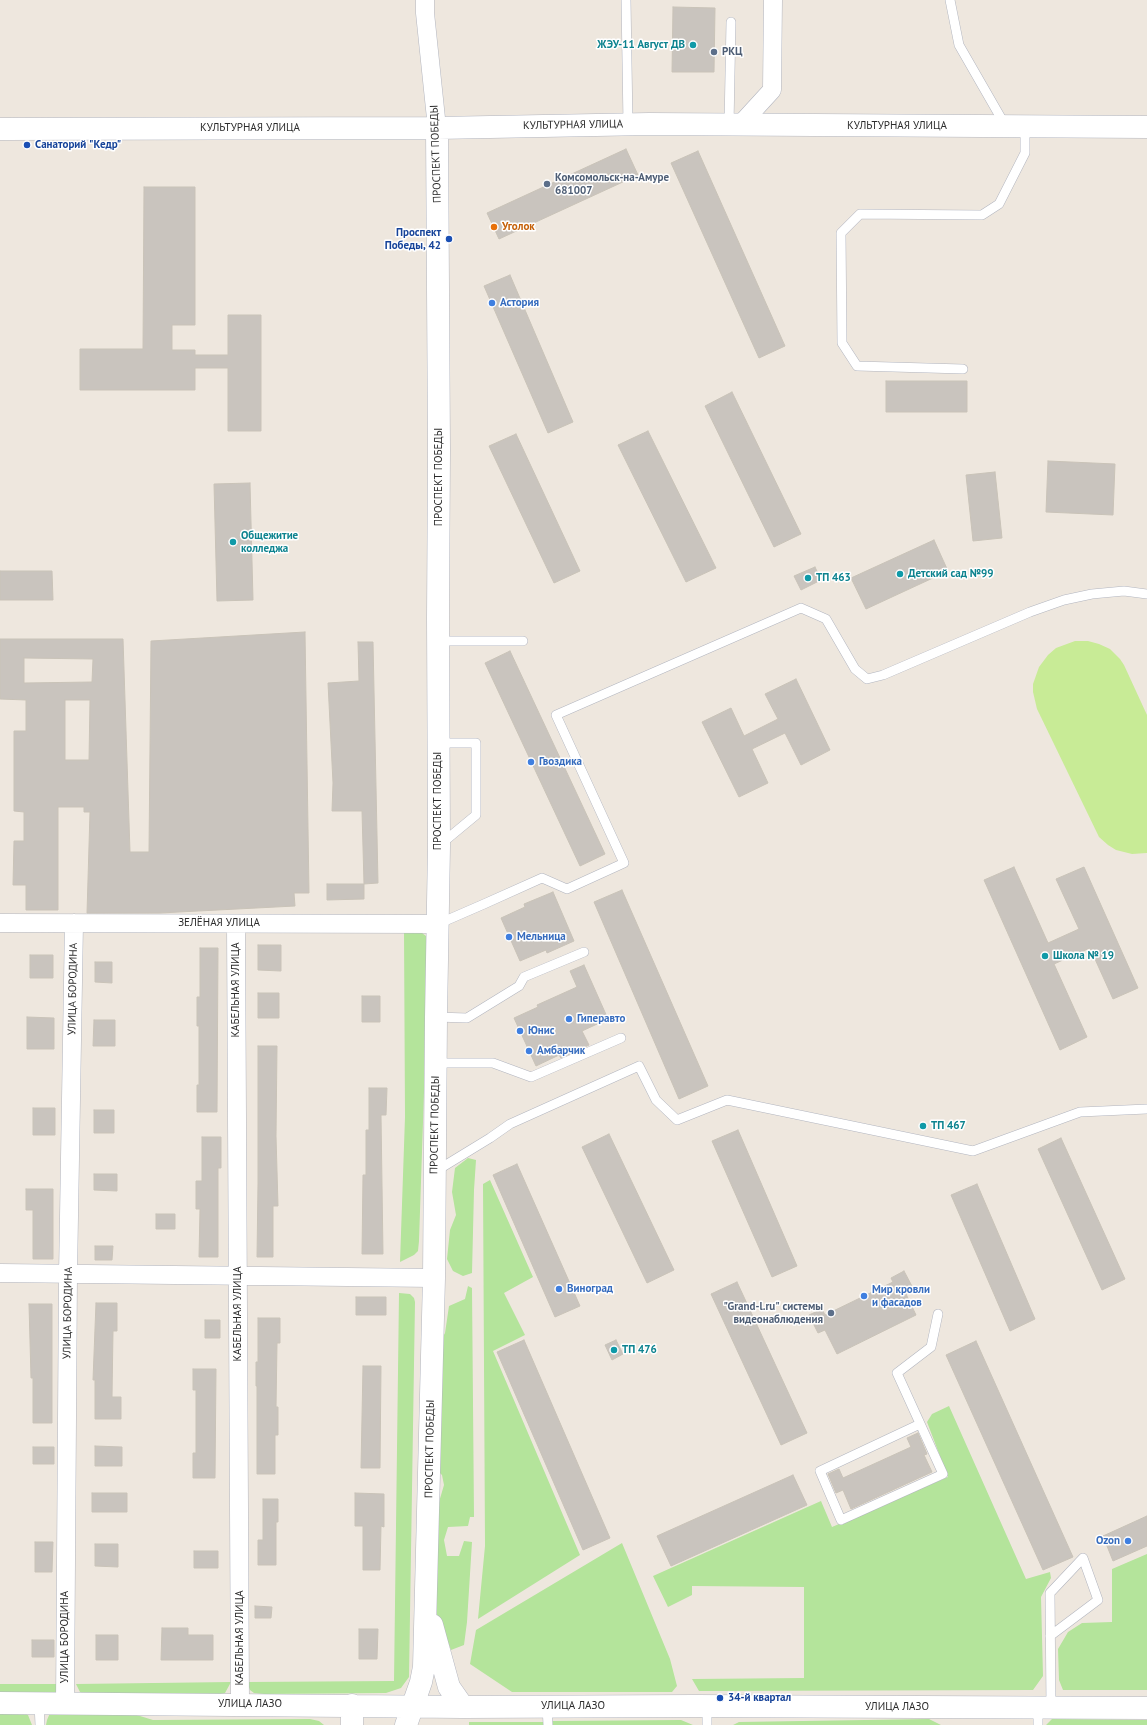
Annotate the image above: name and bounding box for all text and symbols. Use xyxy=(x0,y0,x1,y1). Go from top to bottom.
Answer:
place label: ЖЭУ-11 Август ДВ xyxy=(597,38,685,52)
marker: ЖЭУ-11 Август ДВ xyxy=(688,40,698,50)
place label: РКЦ xyxy=(722,45,743,59)
marker: РКЦ xyxy=(709,47,719,57)
street label: ПРОСПЕКТ ПОБЕДЫ xyxy=(428,105,444,203)
street label: КУЛЬТУРНАЯ УЛИЦА xyxy=(523,118,623,132)
street label: КУЛЬТУРНАЯ УЛИЦА xyxy=(847,119,947,133)
street label: КУЛЬТУРНАЯ УЛИЦА xyxy=(200,121,300,135)
place label: Санаторий "Кедр" xyxy=(35,138,121,152)
marker: Санаторий "Кедр" xyxy=(22,140,32,150)
place label: Комсомольск-на-Амуре 681007 xyxy=(555,171,669,197)
marker: Комсомольск-на-Амуре 681007 xyxy=(542,179,552,189)
place label: Уголок xyxy=(502,220,535,234)
marker: Уголок xyxy=(489,222,499,232)
place label: Проспект Победы, 42 xyxy=(385,226,441,252)
marker: Проспект Победы, 42 xyxy=(444,234,454,244)
place label: Астория xyxy=(500,296,539,310)
marker: Астория xyxy=(487,298,497,308)
street label: ПРОСПЕКТ ПОБЕДЫ xyxy=(432,428,446,526)
place label: Общежитие колледжа xyxy=(241,529,298,555)
marker: Общежитие колледжа xyxy=(228,537,238,547)
place label: Детский сад №99 xyxy=(908,567,993,581)
marker: Детский сад №99 xyxy=(895,569,905,579)
place label: ТП 463 xyxy=(816,571,851,585)
marker: ТП 463 xyxy=(803,573,813,583)
street label: ПРОСПЕКТ ПОБЕДЫ xyxy=(431,752,445,850)
place label: Гвоздика xyxy=(539,755,582,769)
marker: Гвоздика xyxy=(526,757,536,767)
street label: ЗЕЛЁНАЯ УЛИЦА xyxy=(178,916,260,930)
place label: Мельница xyxy=(517,930,566,944)
marker: Мельница xyxy=(504,932,514,942)
street label: КАБЕЛЬНАЯ УЛИЦА xyxy=(229,942,243,1038)
street label: УЛИЦА БОРОДИНА xyxy=(66,943,80,1035)
place label: Школа № 19 xyxy=(1053,949,1114,963)
marker: Школа № 19 xyxy=(1040,951,1050,961)
place label: Гиперавто xyxy=(577,1012,626,1026)
marker: Гиперавто xyxy=(564,1014,574,1024)
place label: Юнис xyxy=(528,1024,555,1038)
marker: Юнис xyxy=(515,1026,525,1036)
place label: Амбарчик xyxy=(537,1044,585,1058)
marker: Амбарчик xyxy=(524,1046,534,1056)
street label: ПРОСПЕКТ ПОБЕДЫ xyxy=(428,1076,442,1174)
place label: ТП 467 xyxy=(931,1119,966,1133)
marker: ТП 467 xyxy=(918,1121,928,1131)
street label: КАБЕЛЬНАЯ УЛИЦА xyxy=(231,1266,245,1362)
street label: УЛИЦА БОРОДИНА xyxy=(61,1267,75,1359)
place label: Виноград xyxy=(567,1282,613,1296)
place label: Мир кровли и фасадов xyxy=(872,1283,930,1309)
marker: Виноград xyxy=(554,1284,564,1294)
marker: Мир кровли и фасадов xyxy=(859,1291,869,1301)
place label: "Grand-l.ru" системы видеонаблюдения xyxy=(724,1300,823,1326)
marker: "Grand-l.ru" системы видеонаблюдения xyxy=(826,1308,836,1318)
place label: ТП 476 xyxy=(622,1343,657,1357)
marker: ТП 476 xyxy=(609,1345,619,1355)
street label: ПРОСПЕКТ ПОБЕДЫ xyxy=(423,1400,437,1498)
place label: Ozon xyxy=(1096,1534,1120,1548)
marker: Ozon xyxy=(1123,1536,1133,1546)
street label: КАБЕЛЬНАЯ УЛИЦА xyxy=(233,1590,247,1686)
street label: УЛИЦА БОРОДИНА xyxy=(58,1591,72,1683)
place label: 34-й квартал xyxy=(728,1691,791,1705)
marker: 34-й квартал xyxy=(715,1693,725,1703)
street label: УЛИЦА ЛАЗО xyxy=(218,1697,282,1711)
street label: УЛИЦА ЛАЗО xyxy=(541,1699,605,1713)
street label: УЛИЦА ЛАЗО xyxy=(865,1700,929,1714)

